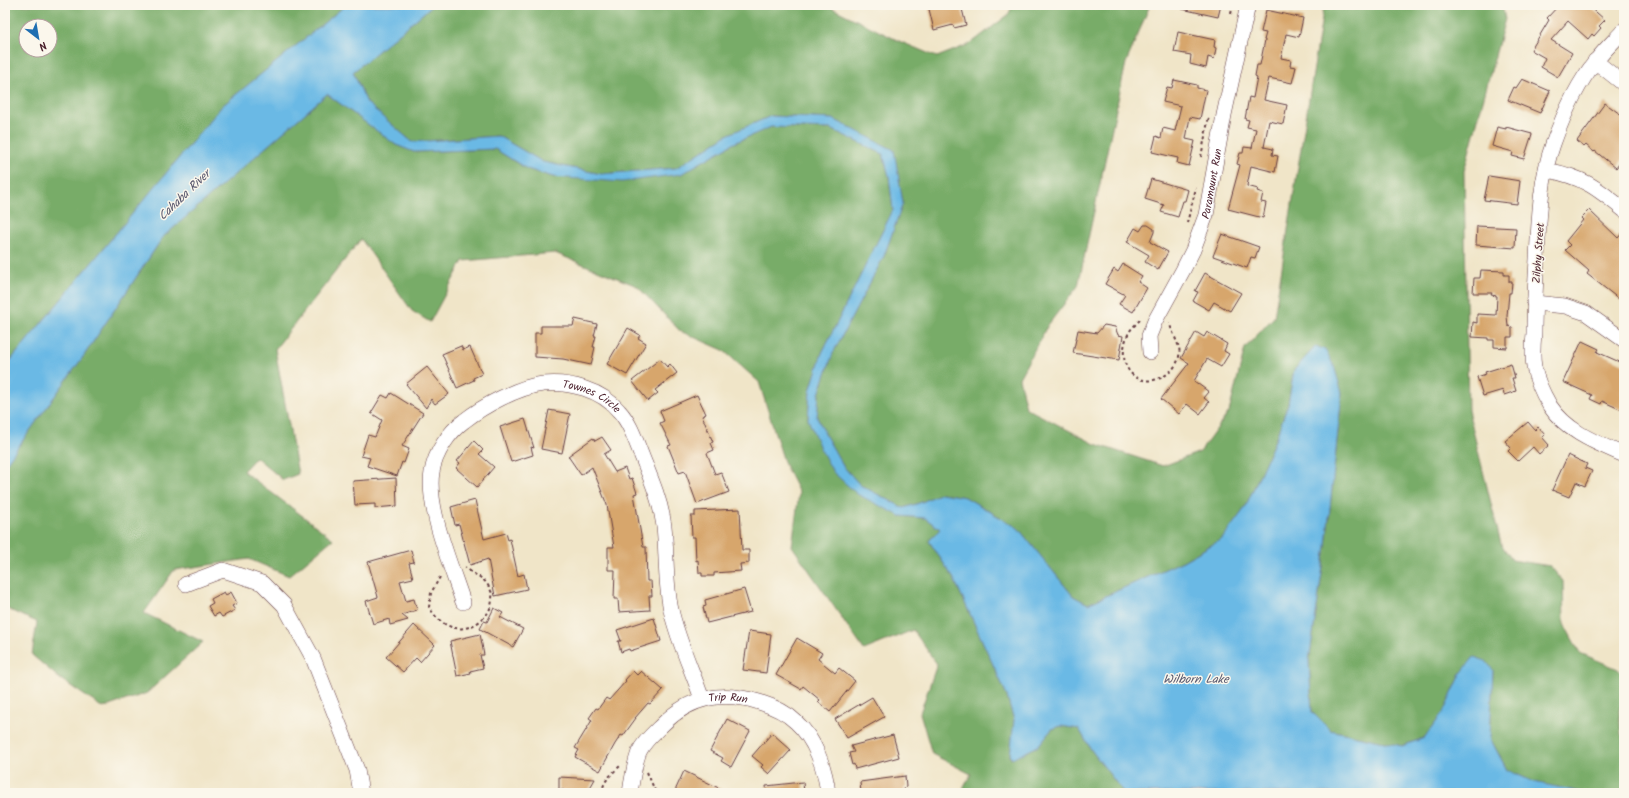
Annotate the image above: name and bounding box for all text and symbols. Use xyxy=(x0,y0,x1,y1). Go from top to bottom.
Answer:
north arrow xyxy=(18,18,58,58)
text: N xyxy=(35,36,50,55)
street label: Paramount Run xyxy=(1197,147,1228,222)
water label: Cahaba River xyxy=(154,164,217,225)
street label: Zilphy Street xyxy=(1528,221,1550,284)
street label: Townes Circle xyxy=(562,376,625,418)
water label: Wilborn Lake xyxy=(1163,670,1230,689)
street label: Trip Run xyxy=(707,689,749,709)

